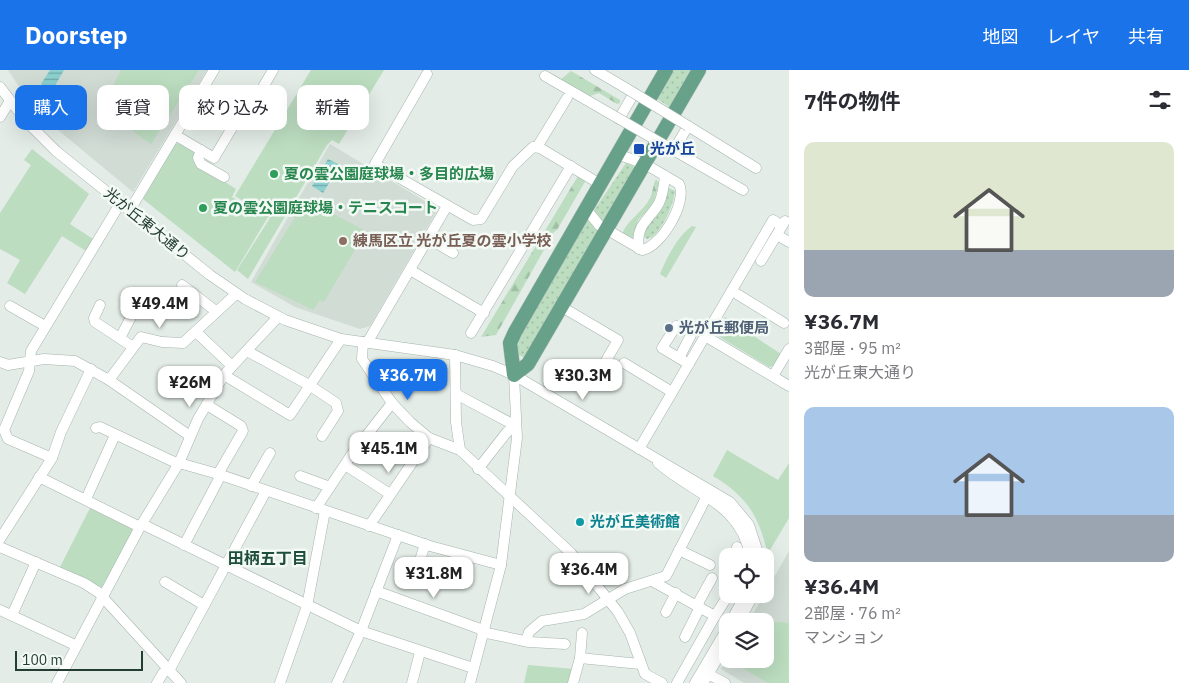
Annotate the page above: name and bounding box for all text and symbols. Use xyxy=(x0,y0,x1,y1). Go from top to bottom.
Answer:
text: Doorstep xyxy=(25,19,128,51)
text: 地図 xyxy=(983,25,1019,48)
text: レイヤ xyxy=(1047,25,1100,48)
text: 共有 xyxy=(1128,25,1164,48)
chip: 購入 xyxy=(15,85,87,130)
chip: 賃貸 xyxy=(97,85,169,130)
chip: 絞り込み xyxy=(179,85,287,130)
chip: 新着 xyxy=(297,85,369,130)
icon: filters xyxy=(1146,86,1174,114)
text: 7件の物件 xyxy=(804,87,901,115)
place label: 光が丘 xyxy=(650,139,695,158)
marker: 光が丘 xyxy=(632,142,646,156)
place label: 夏の雲公園庭球場・多目的広場 xyxy=(284,164,494,183)
marker: 夏の雲公園庭球場・多目的広場 xyxy=(268,168,280,180)
icon: home xyxy=(944,175,1034,265)
street label: 光が丘東大通り xyxy=(101,183,194,264)
place label: 夏の雲公園庭球場・テニスコート xyxy=(213,198,438,217)
marker: 夏の雲公園庭球場・テニスコート xyxy=(197,202,209,214)
place label: 練馬区立 光が丘夏の雲小学校 xyxy=(353,231,552,250)
marker: 練馬区立 光が丘夏の雲小学校 xyxy=(337,235,349,247)
pin: ¥49.4M xyxy=(119,286,201,329)
text: ¥49.4M xyxy=(131,293,189,313)
text: ¥36.7M xyxy=(804,307,879,335)
place label: 光が丘郵便局 xyxy=(679,318,769,337)
marker: 光が丘郵便局 xyxy=(663,322,675,334)
text: 3部屋 · 95 m² xyxy=(804,338,901,358)
pin: ¥36.7M xyxy=(367,358,449,401)
pin: ¥30.3M xyxy=(542,358,624,401)
text: 光が丘東大通り xyxy=(804,362,916,382)
text: ¥36.7M xyxy=(379,365,437,385)
text: ¥30.3M xyxy=(554,365,612,385)
pin: ¥26M xyxy=(160,366,220,408)
text: ¥26M xyxy=(169,372,211,392)
pin: ¥45.1M xyxy=(348,432,430,474)
text: ¥45.1M xyxy=(360,438,418,458)
icon: home xyxy=(944,440,1034,530)
place label: 光が丘美術館 xyxy=(590,512,680,531)
marker: 光が丘美術館 xyxy=(574,516,586,528)
district label: 田柄五丁目 xyxy=(228,548,308,568)
map controls xyxy=(719,548,774,668)
button: locate xyxy=(719,548,774,603)
pin: ¥36.4M xyxy=(548,552,630,595)
pin: ¥31.8M xyxy=(393,556,475,599)
text: ¥36.4M xyxy=(560,559,618,579)
text: ¥31.8M xyxy=(405,563,463,583)
text: ¥36.4M xyxy=(804,572,879,600)
text: 2部屋 · 76 m² xyxy=(804,603,901,623)
button: layers xyxy=(719,613,774,668)
text: マンション xyxy=(804,627,884,647)
scale bar xyxy=(15,648,142,671)
text: 100 m xyxy=(22,651,63,669)

